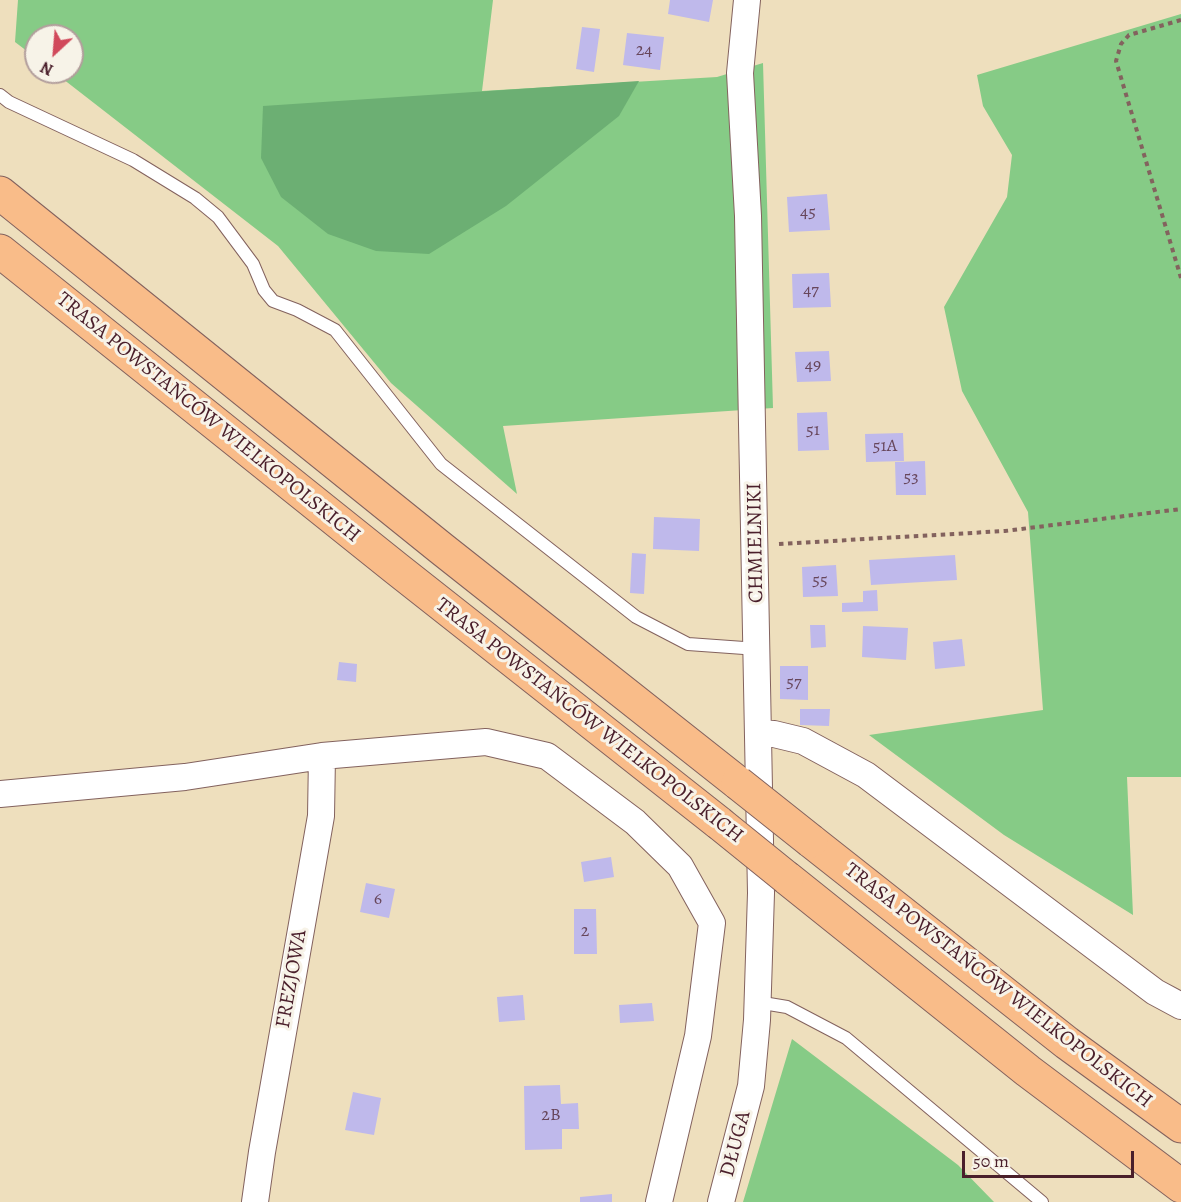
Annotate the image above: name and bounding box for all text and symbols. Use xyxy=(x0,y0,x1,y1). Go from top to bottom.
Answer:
north arrow xyxy=(24,24,84,84)
house number: 24 xyxy=(636,40,652,62)
text: N xyxy=(37,56,57,81)
house number: 45 xyxy=(800,202,816,224)
house number: 47 xyxy=(803,280,819,302)
street label: TRASA POWSTAŃCÓW WIELKOPOLSKICH xyxy=(51,288,365,548)
house number: 49 xyxy=(805,355,821,377)
house number: 51 xyxy=(806,420,820,442)
house number: 51A xyxy=(873,436,897,458)
house number: 53 xyxy=(903,467,919,489)
street label: CHMIELNIKI xyxy=(742,483,770,603)
house number: 55 xyxy=(812,570,828,592)
street label: TRASA POWSTAŃCÓW WIELKOPOLSKICH xyxy=(430,593,748,849)
house number: 57 xyxy=(786,672,802,694)
street label: TRASA POWSTAŃCÓW WIELKOPOLSKICH xyxy=(839,858,1157,1114)
house number: 6 xyxy=(374,889,382,911)
house number: 2 xyxy=(581,921,589,943)
street label: FREZJOWA xyxy=(271,928,313,1030)
house number: 2B xyxy=(541,1105,561,1127)
street label: DŁUGA xyxy=(715,1108,757,1180)
scale bar xyxy=(965,1139,1138,1177)
text: 50 m xyxy=(973,1149,1009,1173)

